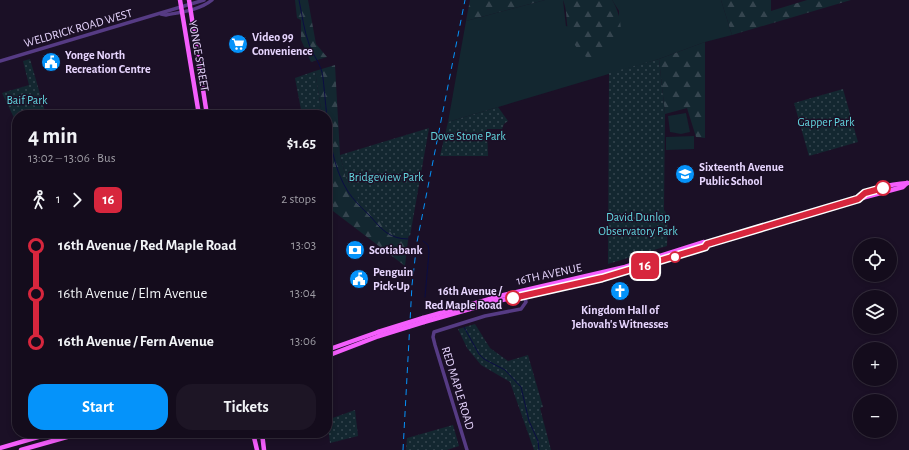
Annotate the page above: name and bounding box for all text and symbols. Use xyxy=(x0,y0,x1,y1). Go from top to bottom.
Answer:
street label: WELDRICK ROAD WEST xyxy=(22,7,134,49)
street label: YONGE STREET xyxy=(187,20,211,93)
place label: Video 99 Convenience xyxy=(252,31,313,57)
supermarket icon: Video 99 Convenience xyxy=(227,33,249,55)
place label: Yonge North Recreation Centre xyxy=(65,49,151,75)
public building icon: Yonge North Recreation Centre xyxy=(40,51,62,73)
park label: Baif Park xyxy=(6,94,48,106)
park label: Gapper Park xyxy=(798,116,855,128)
text: 4 min xyxy=(28,125,78,147)
park label: Dove Stone Park xyxy=(430,130,506,142)
text: $1.65 xyxy=(287,136,316,151)
text: 13:02 – 13:06 · Bus xyxy=(28,152,116,165)
place label: Sixteenth Avenue Public School xyxy=(699,161,784,187)
school or university icon: Sixteenth Avenue Public School xyxy=(674,163,696,185)
park label: Bridgeview Park xyxy=(349,171,424,183)
unlabelled marker xyxy=(875,180,891,196)
icon: walk xyxy=(28,189,50,211)
icon: forward xyxy=(66,189,88,211)
text: 1 xyxy=(56,193,60,206)
text: 16 xyxy=(102,193,114,207)
text: 2 stops xyxy=(281,193,316,206)
park label: David Dunlop Observatory Park xyxy=(598,211,678,238)
text: 16th Avenue / Red Maple Road xyxy=(58,238,236,253)
map controls xyxy=(853,238,897,438)
button: locate xyxy=(853,238,897,282)
text: 13:03 xyxy=(291,239,316,252)
bank icon: Scotiabank xyxy=(344,239,366,261)
place label: Scotiabank xyxy=(369,244,423,256)
unlabelled marker xyxy=(669,251,681,263)
line badge: 16 xyxy=(627,253,663,279)
text: 16 xyxy=(639,259,651,273)
street label: 16TH AVENUE xyxy=(515,261,583,287)
place label: Penguin Pick-Up xyxy=(373,266,413,292)
public building icon: Penguin Pick-Up xyxy=(348,268,370,290)
church icon: Kingdom Hall of Jehovah's Witnesses xyxy=(609,280,631,302)
place label: 16th Avenue / Red Maple Road xyxy=(425,285,503,311)
text: 16th Avenue / Elm Avenue xyxy=(58,286,207,301)
text: 13:04 xyxy=(290,287,316,300)
marker: 16th Avenue / Red Maple Road xyxy=(505,290,521,306)
button: layers xyxy=(853,290,897,334)
place label: Kingdom Hall of Jehovah's Witnesses xyxy=(572,304,669,330)
text: 16th Avenue / Fern Avenue xyxy=(58,334,214,349)
text: 13:06 xyxy=(290,335,316,348)
button: + xyxy=(853,342,897,386)
street label: RED MAPLE ROAD xyxy=(440,345,476,431)
button: Start xyxy=(28,384,168,430)
button: Tickets xyxy=(176,384,316,430)
button: − xyxy=(853,394,897,438)

